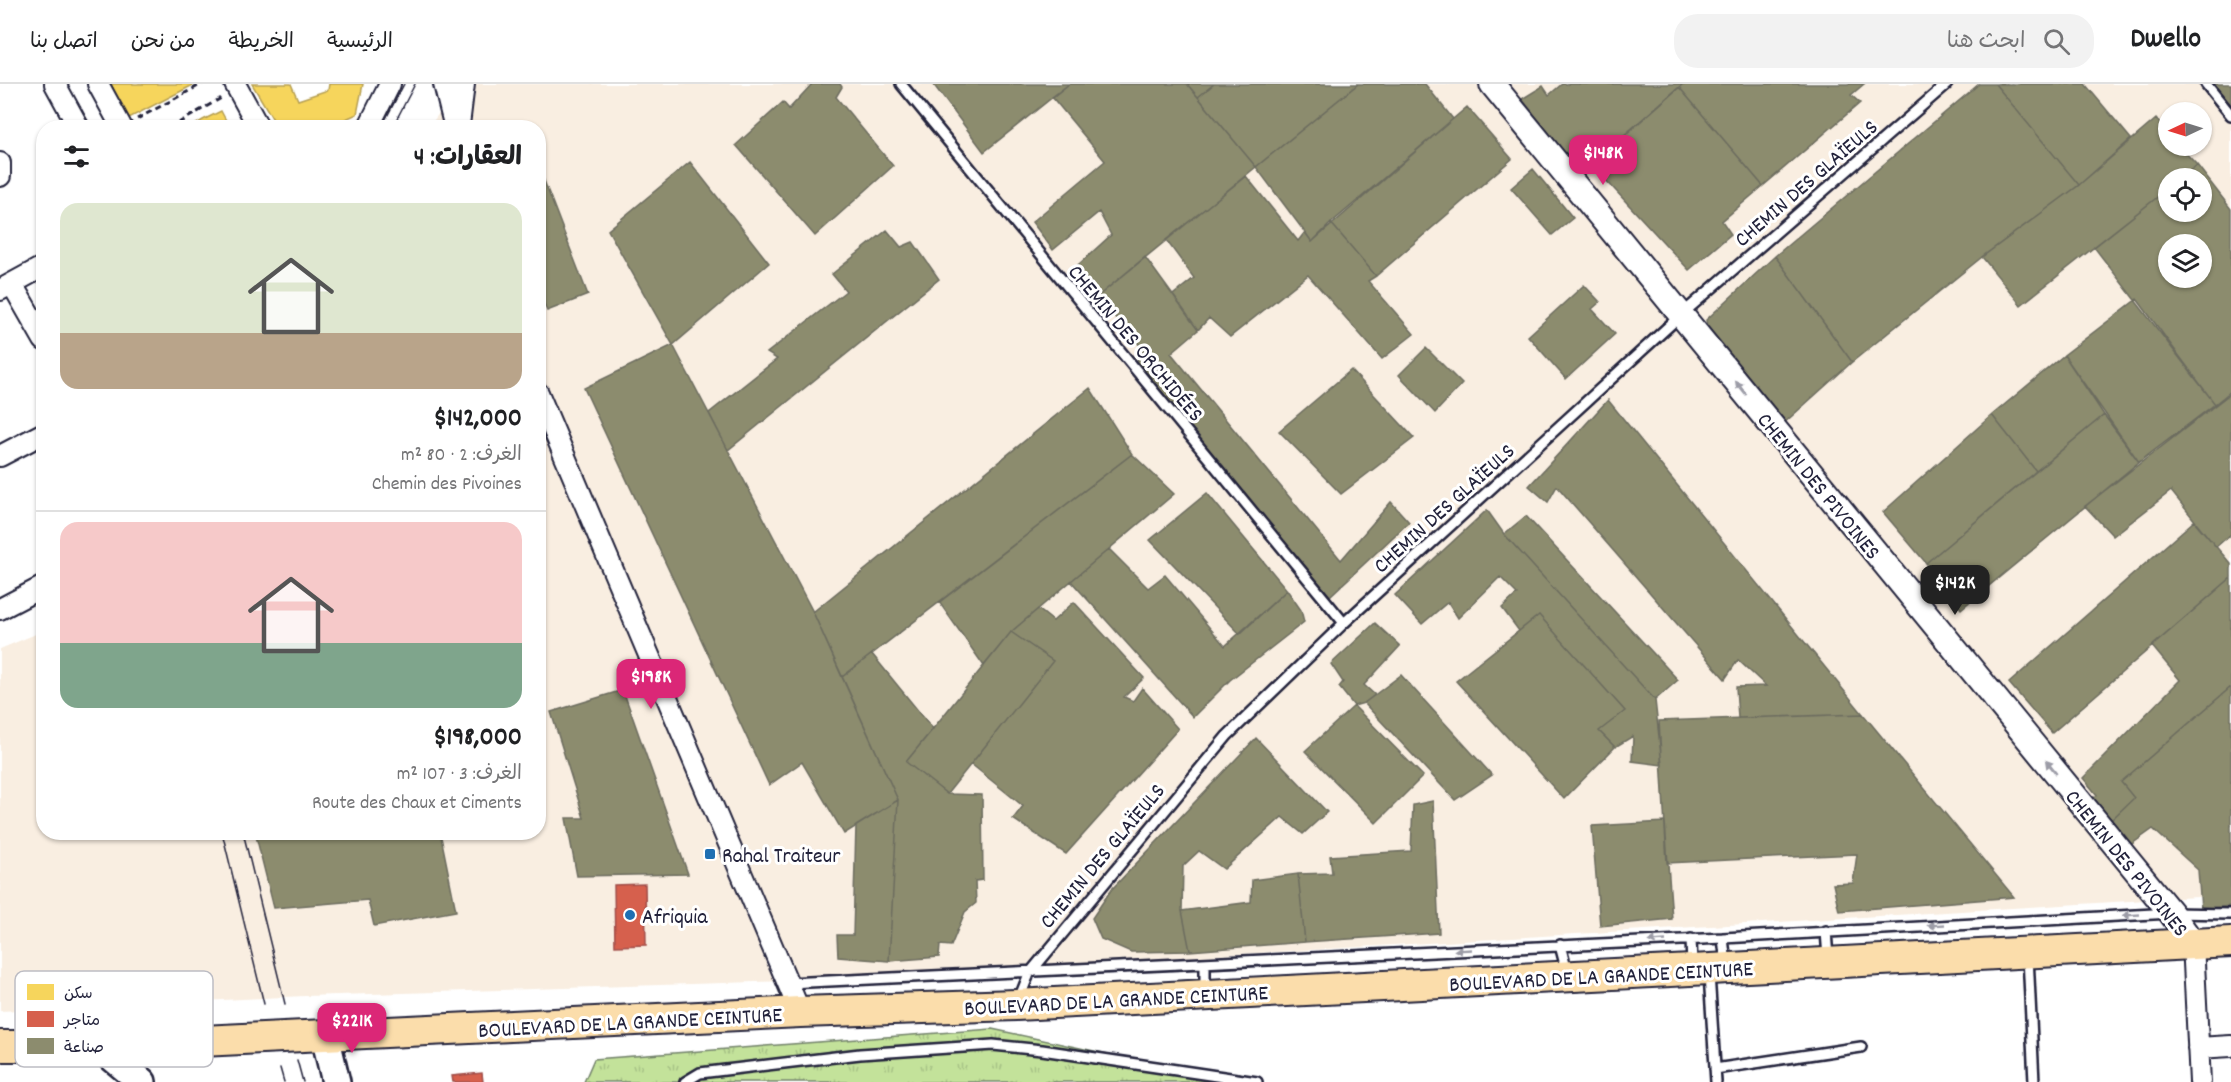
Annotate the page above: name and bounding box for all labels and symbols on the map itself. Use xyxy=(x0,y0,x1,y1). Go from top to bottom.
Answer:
north arrow xyxy=(2158,102,2212,156)
street label: CHEMIN DES GLAÏEULS xyxy=(1729,113,1886,256)
pin: $148K xyxy=(1561,135,1645,186)
street label: CHEMIN DES ORCHIDÉES xyxy=(1059,259,1210,430)
one-way arrow xyxy=(1736,381,1748,396)
street label: CHEMIN DES PIVOINES xyxy=(1748,407,1886,567)
street label: CHEMIN DES GLAÏEULS xyxy=(1368,437,1523,582)
pin: $142K xyxy=(1913,565,1997,616)
pin: $198K xyxy=(609,659,693,710)
one-way arrow xyxy=(2045,759,2058,775)
street label: CHEMIN DES GLAÏEULS xyxy=(1034,778,1174,937)
street label: CHEMIN DES PIVOINES xyxy=(2056,784,2194,944)
place label: Rahal Traiteur xyxy=(722,842,841,873)
marker: Rahal Traiteur xyxy=(703,847,717,861)
place label: Afriquia xyxy=(642,903,708,934)
marker: Afriquia xyxy=(623,908,637,922)
one-way arrow xyxy=(2121,910,2140,919)
one-way arrow xyxy=(1926,921,1945,930)
one-way arrow xyxy=(1648,936,1667,945)
one-way arrow xyxy=(1453,945,1472,954)
street label: BOULEVARD DE LA GRANDE CEINTURE xyxy=(1448,955,1754,1002)
legend xyxy=(15,971,213,1067)
street label: BOULEVARD DE LA GRANDE CEINTURE xyxy=(963,979,1269,1026)
text: سكن xyxy=(64,983,93,1006)
street label: BOULEVARD DE LA GRANDE CEINTURE xyxy=(477,1001,783,1048)
pin: $221K xyxy=(310,1003,394,1054)
text: متاجر xyxy=(62,1010,100,1033)
text: صناعة xyxy=(64,1037,104,1060)

